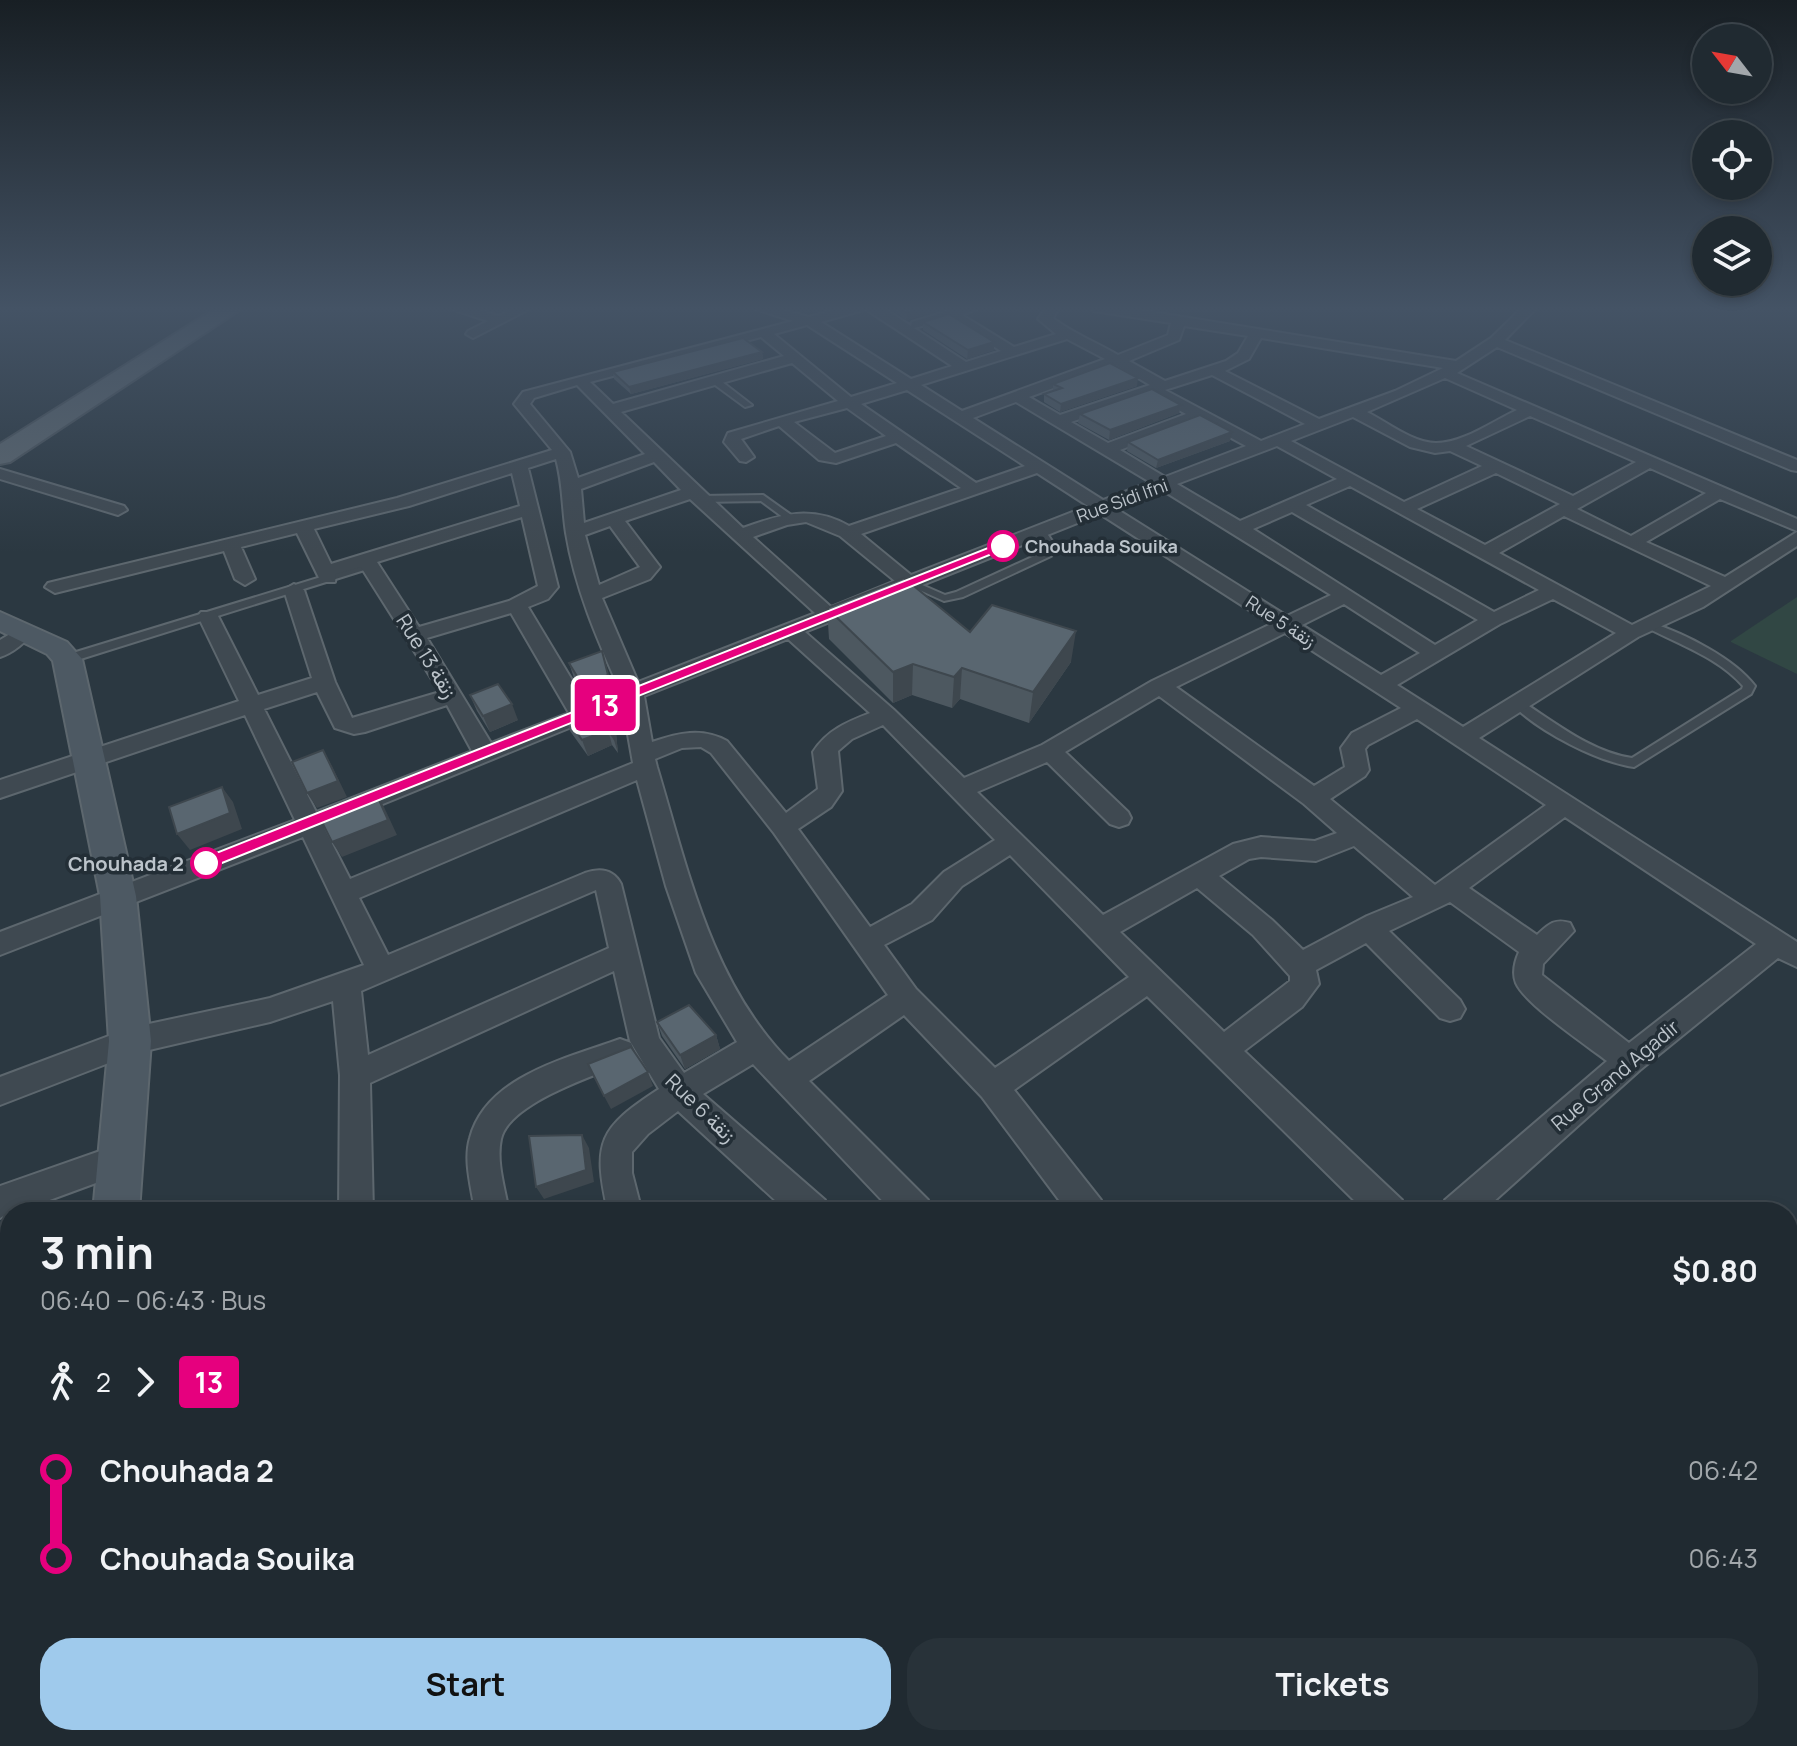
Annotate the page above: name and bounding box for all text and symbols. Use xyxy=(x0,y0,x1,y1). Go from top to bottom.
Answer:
north arrow xyxy=(1692,24,1772,104)
map controls xyxy=(1692,24,1772,296)
button: locate xyxy=(1692,120,1772,200)
button: layers xyxy=(1692,216,1772,296)
street label: Rue Sidi Ifni xyxy=(1073,472,1171,528)
marker: Chouhada Souika xyxy=(988,531,1018,561)
place label: Chouhada Souika xyxy=(1025,534,1178,558)
street label: Rue 5 زنقة xyxy=(1242,590,1320,652)
street label: Rue 13 زنقة xyxy=(390,609,464,703)
line badge: 13 xyxy=(569,679,641,731)
text: 13 xyxy=(591,686,619,724)
marker: Chouhada 2 xyxy=(191,848,221,878)
place label: Chouhada 2 xyxy=(68,850,184,877)
street label: Rue Grand Agadir xyxy=(1545,1013,1685,1137)
street label: Rue 6 زنقة xyxy=(660,1068,742,1148)
text: 3 min xyxy=(40,1222,154,1282)
text: $0.80 xyxy=(1672,1250,1758,1291)
text: 06:40 – 06:43 · Bus xyxy=(40,1282,266,1318)
icon: walk xyxy=(40,1360,84,1404)
icon: forward xyxy=(123,1360,167,1404)
text: 13 xyxy=(195,1363,223,1401)
text: 2 xyxy=(96,1364,111,1400)
text: Chouhada 2 xyxy=(100,1450,274,1491)
text: 06:42 xyxy=(1688,1452,1758,1488)
text: Chouhada Souika xyxy=(100,1538,355,1579)
text: 06:43 xyxy=(1689,1540,1758,1576)
button: Start xyxy=(40,1638,891,1730)
button: Tickets xyxy=(907,1638,1758,1730)

